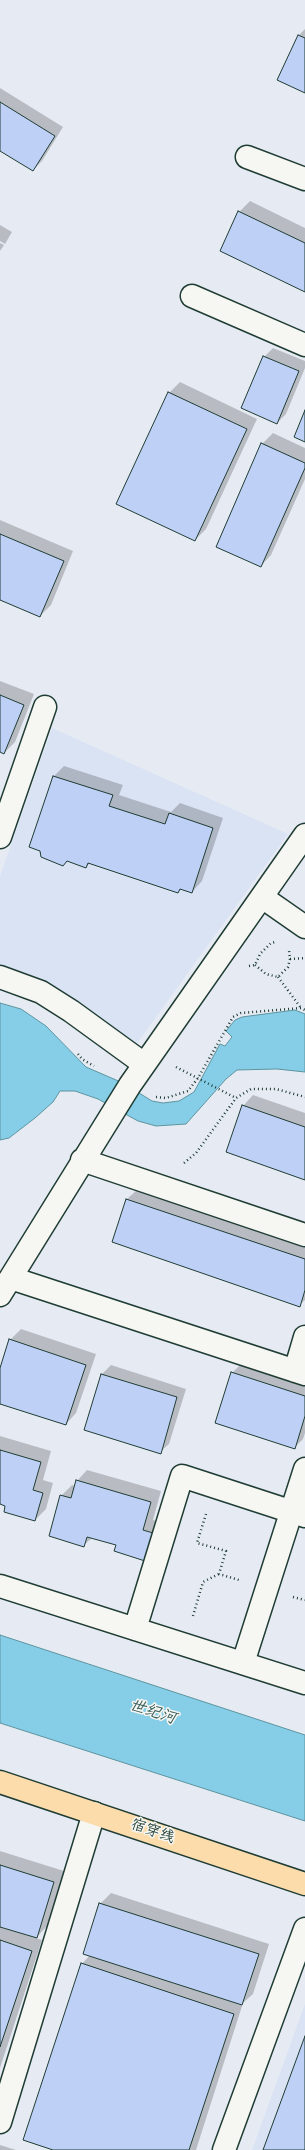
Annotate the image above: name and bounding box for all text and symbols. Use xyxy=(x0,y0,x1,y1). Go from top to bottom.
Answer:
water label: 世纪河 xyxy=(126,1697,178,1731)
street label: 宿穿线 xyxy=(128,1817,176,1849)

